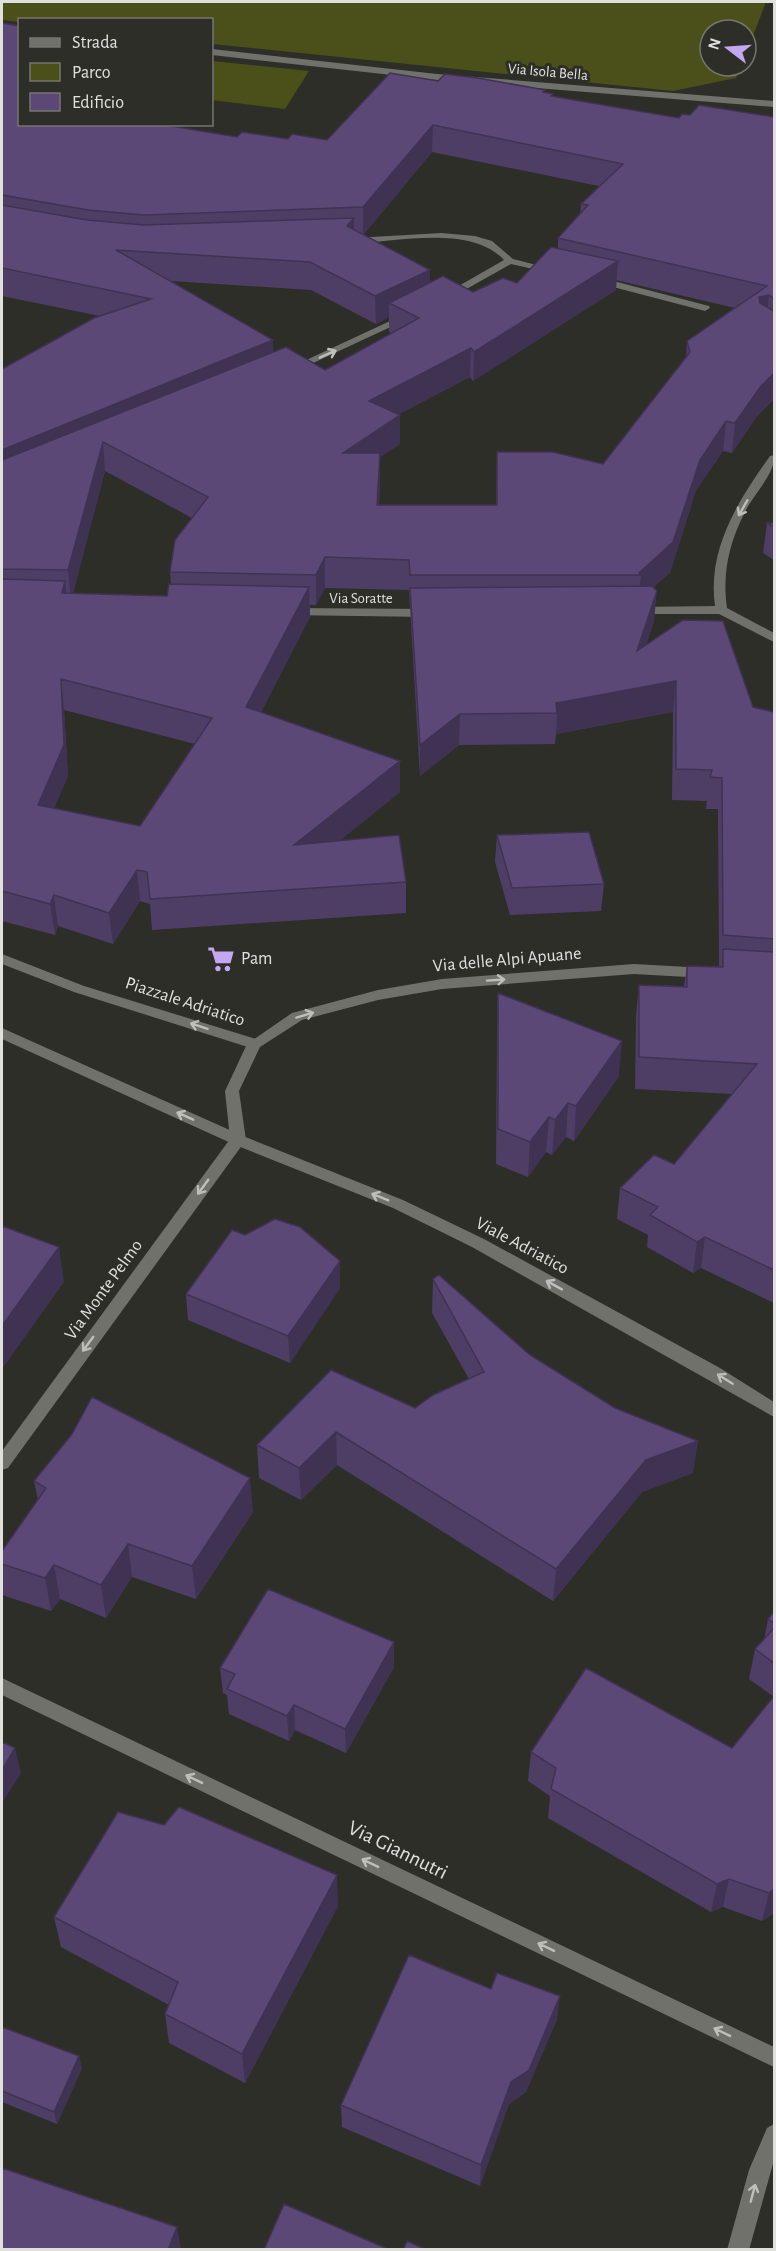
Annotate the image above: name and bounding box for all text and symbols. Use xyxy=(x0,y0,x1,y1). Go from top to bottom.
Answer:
legend xyxy=(18,18,213,126)
north arrow xyxy=(698,18,758,78)
text: Strada xyxy=(72,34,118,52)
text: N xyxy=(705,36,724,52)
street label: Via Isola Bella xyxy=(507,61,589,83)
text: Parco xyxy=(72,64,111,82)
text: Edificio xyxy=(72,94,124,112)
one-way arrow xyxy=(318,348,336,359)
one-way arrow xyxy=(737,498,748,516)
street label: Via Soratte xyxy=(329,591,393,606)
supermarket icon: Pam xyxy=(206,944,236,974)
street label: Via delle Alpi Apuane xyxy=(432,945,582,975)
place label: Pam xyxy=(241,950,272,968)
street label: Piazzale Adriatico xyxy=(123,974,247,1030)
one-way arrow xyxy=(485,974,505,985)
one-way arrow xyxy=(295,1009,314,1020)
one-way arrow xyxy=(190,1020,209,1031)
one-way arrow xyxy=(176,1110,194,1121)
one-way arrow xyxy=(197,1179,210,1195)
one-way arrow xyxy=(371,1191,390,1202)
street label: Viale Adriatico xyxy=(473,1214,572,1278)
street label: Via Monte Pelmo xyxy=(62,1236,146,1343)
one-way arrow xyxy=(546,1279,563,1291)
one-way arrow xyxy=(82,1336,94,1352)
one-way arrow xyxy=(717,1373,734,1385)
one-way arrow xyxy=(186,1772,204,1784)
street label: Via Giannutri xyxy=(345,1817,451,1883)
one-way arrow xyxy=(362,1856,380,1868)
one-way arrow xyxy=(537,1941,555,1953)
one-way arrow xyxy=(713,2025,731,2037)
one-way arrow xyxy=(748,2184,760,2203)

